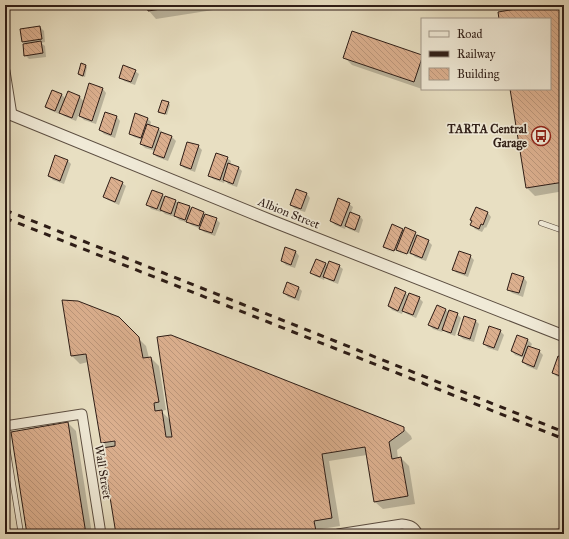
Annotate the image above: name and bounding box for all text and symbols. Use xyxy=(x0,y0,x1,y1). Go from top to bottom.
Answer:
legend xyxy=(421,18,551,90)
text: Road xyxy=(457,27,483,41)
text: Railway xyxy=(457,47,496,61)
text: Building xyxy=(457,67,500,82)
place label: TARTA Central Garage xyxy=(446,122,528,151)
bus stop icon: TARTA Central Garage xyxy=(530,125,552,147)
street label: Albion Street xyxy=(255,194,323,232)
street label: Wall Street xyxy=(92,444,114,501)

